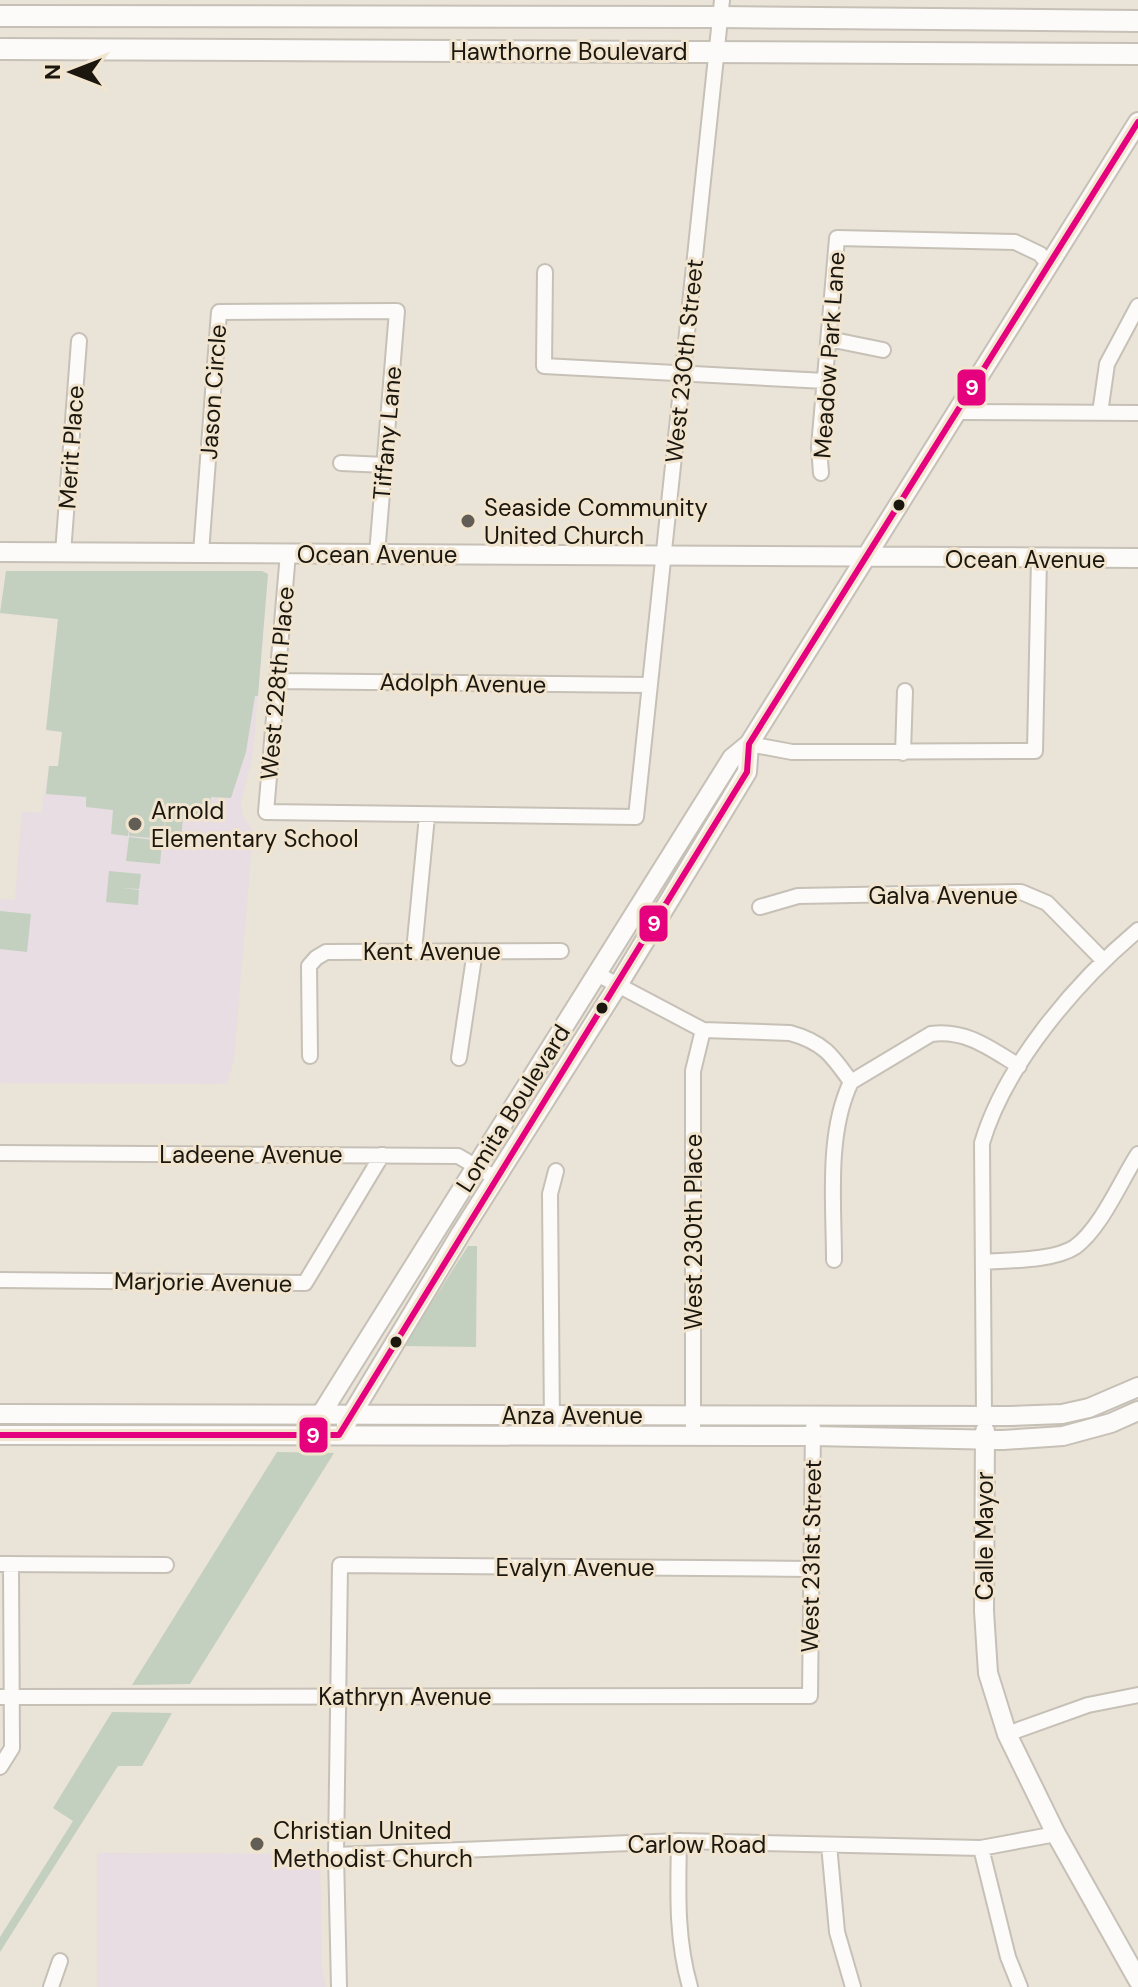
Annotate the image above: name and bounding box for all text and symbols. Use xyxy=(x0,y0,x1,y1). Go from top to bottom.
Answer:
north arrow xyxy=(32,32,112,112)
street label: Hawthorne Boulevard xyxy=(450,36,688,67)
text: N xyxy=(38,64,67,80)
street label: Meadow Park Lane xyxy=(806,251,852,459)
street label: West 230th Street xyxy=(658,257,710,465)
street label: Jason Circle xyxy=(193,323,233,461)
street label: Tiffany Lane xyxy=(366,365,408,501)
line badge: 9 xyxy=(956,368,987,407)
text: 9 xyxy=(965,373,979,402)
street label: Merit Place xyxy=(51,384,91,510)
place label: Seaside Community United Church xyxy=(484,492,708,551)
unlabelled marker xyxy=(891,497,907,513)
marker: Seaside Community United Church xyxy=(459,512,477,530)
street label: Ocean Avenue xyxy=(297,539,457,570)
street label: Ocean Avenue xyxy=(945,544,1105,575)
street label: West 228th Place xyxy=(253,585,301,781)
street label: Adolph Avenue xyxy=(379,666,547,700)
place label: Arnold Elementary School xyxy=(151,795,359,854)
marker: Arnold Elementary School xyxy=(126,815,144,833)
street label: Galva Avenue xyxy=(868,880,1018,911)
line badge: 9 xyxy=(638,904,669,943)
text: 9 xyxy=(647,909,661,938)
street label: Kent Avenue xyxy=(363,936,501,967)
unlabelled marker xyxy=(594,1000,610,1016)
street label: Lomita Boulevard xyxy=(449,1018,577,1198)
street label: West 230th Place xyxy=(678,1134,709,1330)
street label: Ladeene Avenue xyxy=(159,1139,343,1170)
street label: Marjorie Avenue xyxy=(114,1265,292,1299)
unlabelled marker xyxy=(388,1334,404,1350)
street label: Anza Avenue xyxy=(501,1400,643,1431)
line badge: 9 xyxy=(298,1416,329,1454)
text: 9 xyxy=(306,1421,320,1450)
street label: West 231st Street xyxy=(794,1459,828,1653)
street label: Calle Mayor xyxy=(969,1471,1000,1601)
street label: Evalyn Avenue xyxy=(495,1552,655,1583)
street label: Kathryn Avenue xyxy=(318,1681,492,1712)
place label: Christian United Methodist Church xyxy=(273,1815,473,1874)
street label: Carlow Road xyxy=(628,1829,766,1860)
marker: Christian United Methodist Church xyxy=(248,1835,266,1853)

